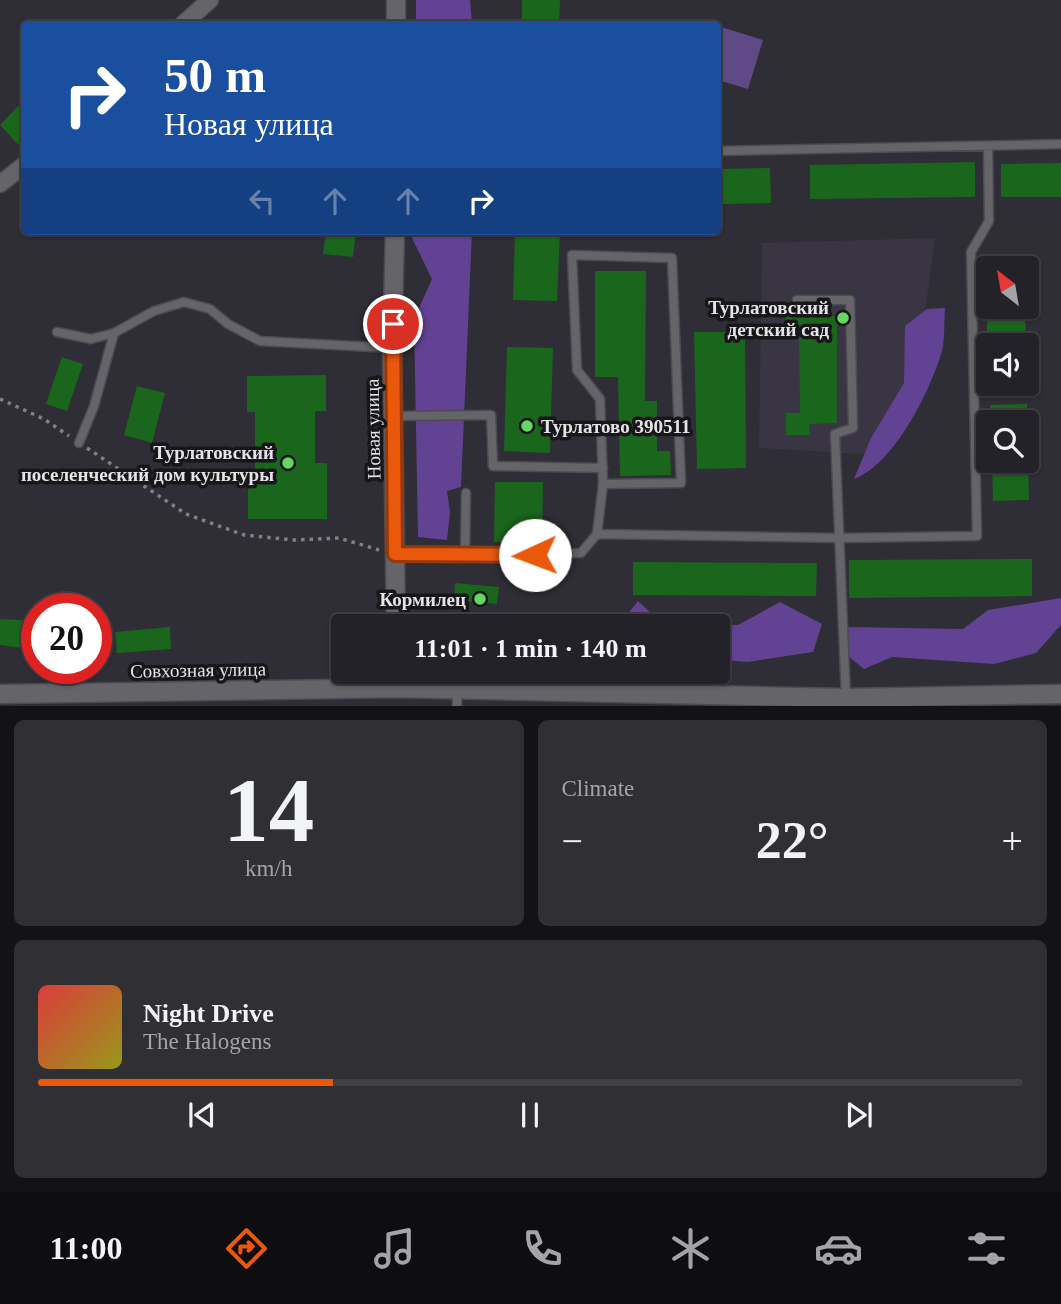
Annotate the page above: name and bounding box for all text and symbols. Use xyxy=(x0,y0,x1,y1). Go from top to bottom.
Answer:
text: 50 m xyxy=(164,48,266,103)
icon: right xyxy=(49,49,140,140)
text: Новая улица xyxy=(164,106,334,142)
icon: left xyxy=(243,182,281,220)
icon: ahead xyxy=(316,182,354,220)
icon: ahead xyxy=(389,182,427,220)
icon: right xyxy=(462,182,500,220)
north arrow xyxy=(976,256,1040,318)
map controls xyxy=(976,256,1039,473)
pin xyxy=(363,294,423,354)
place label: Турлатовский детский сад xyxy=(708,297,829,340)
icon: arrive xyxy=(374,305,412,343)
marker: Турлатовский детский сад xyxy=(835,310,851,326)
button: sound xyxy=(976,333,1039,396)
street label: Новая улица xyxy=(362,378,384,480)
button: search xyxy=(976,410,1039,473)
place label: Турлатово 390511 xyxy=(541,416,690,437)
marker: Турлатово 390511 xyxy=(519,418,535,434)
place label: Турлатовский поселенческий дом культуры xyxy=(21,442,274,485)
marker: Турлатовский поселенческий дом культуры xyxy=(280,455,296,471)
position arrow xyxy=(498,518,572,592)
place label: Кормилец xyxy=(379,589,466,610)
marker: Кормилец xyxy=(472,591,488,607)
speed limit sign: 20 xyxy=(21,593,112,684)
text: 11:01 · 1 min · 140 m xyxy=(414,634,647,663)
street label: Совхозная улица xyxy=(130,658,267,682)
text: 14 xyxy=(223,760,314,861)
text: Climate xyxy=(562,776,634,801)
text: 22° xyxy=(756,812,829,869)
text: − xyxy=(562,820,583,862)
text: + xyxy=(1002,820,1023,862)
text: km/h xyxy=(245,856,292,881)
text: Night Drive xyxy=(143,999,274,1028)
text: The Halogens xyxy=(143,1029,271,1054)
icon: previous xyxy=(183,1096,221,1134)
icon: pause xyxy=(511,1096,549,1134)
icon: next xyxy=(840,1096,878,1134)
icon: directions xyxy=(222,1224,271,1273)
icon: music xyxy=(370,1224,419,1273)
icon: phone xyxy=(518,1224,567,1273)
icon: climate xyxy=(666,1224,715,1273)
icon: car xyxy=(814,1224,863,1273)
icon: filters xyxy=(962,1224,1011,1273)
text: 11:00 xyxy=(50,1230,122,1266)

